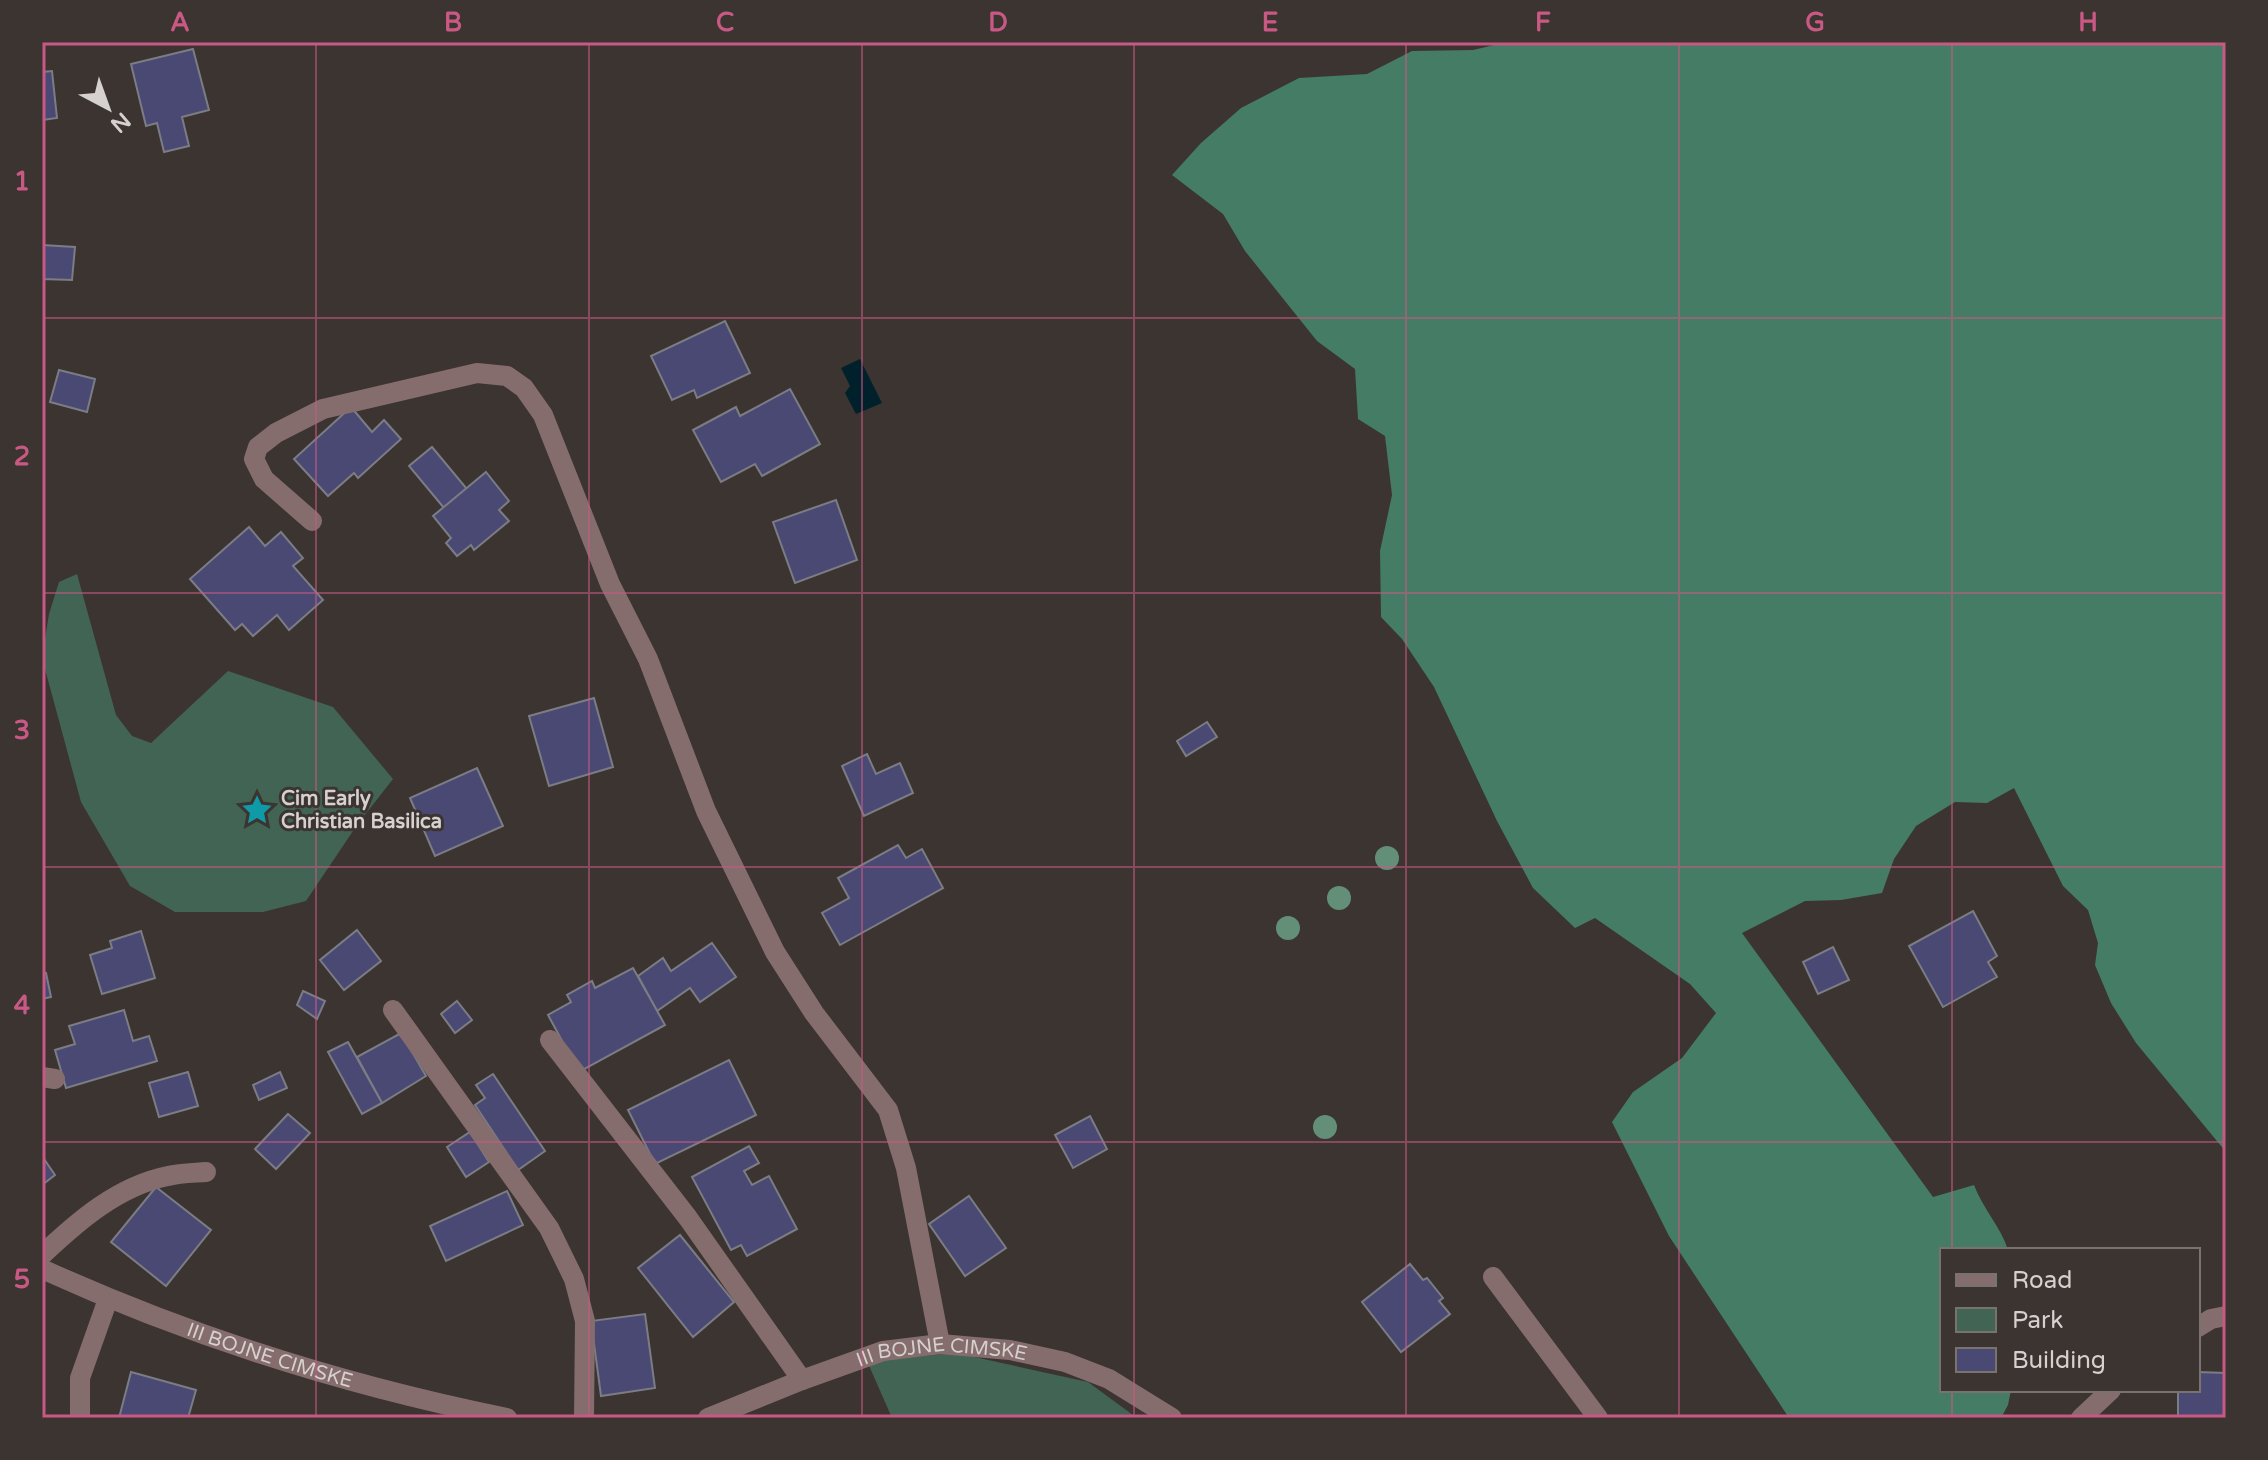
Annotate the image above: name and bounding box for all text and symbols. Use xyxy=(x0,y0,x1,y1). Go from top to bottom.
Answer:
text: A xyxy=(170,7,190,38)
text: B xyxy=(444,7,462,38)
text: C xyxy=(716,7,734,38)
text: D xyxy=(988,7,1008,38)
text: E xyxy=(1262,7,1278,38)
text: F xyxy=(1535,7,1551,38)
text: G xyxy=(1805,7,1825,38)
text: H xyxy=(2078,7,2098,38)
north arrow xyxy=(68,68,148,148)
text: N xyxy=(105,107,136,138)
text: 1 xyxy=(14,166,30,197)
text: 2 xyxy=(14,441,30,472)
text: 3 xyxy=(14,715,30,746)
place label: Cim Early Christian Basilica xyxy=(281,787,442,834)
place icon: Cim Early Christian Basilica xyxy=(240,793,274,827)
text: 4 xyxy=(14,990,30,1021)
legend xyxy=(1940,1248,2200,1392)
text: 5 xyxy=(14,1264,30,1295)
text: Road xyxy=(2012,1266,2072,1295)
text: Park xyxy=(2012,1306,2063,1335)
street label: III BOJNE CIMSKE xyxy=(183,1318,355,1394)
street label: III BOJNE CIMSKE xyxy=(853,1332,1029,1373)
text: Building xyxy=(2012,1346,2106,1375)

